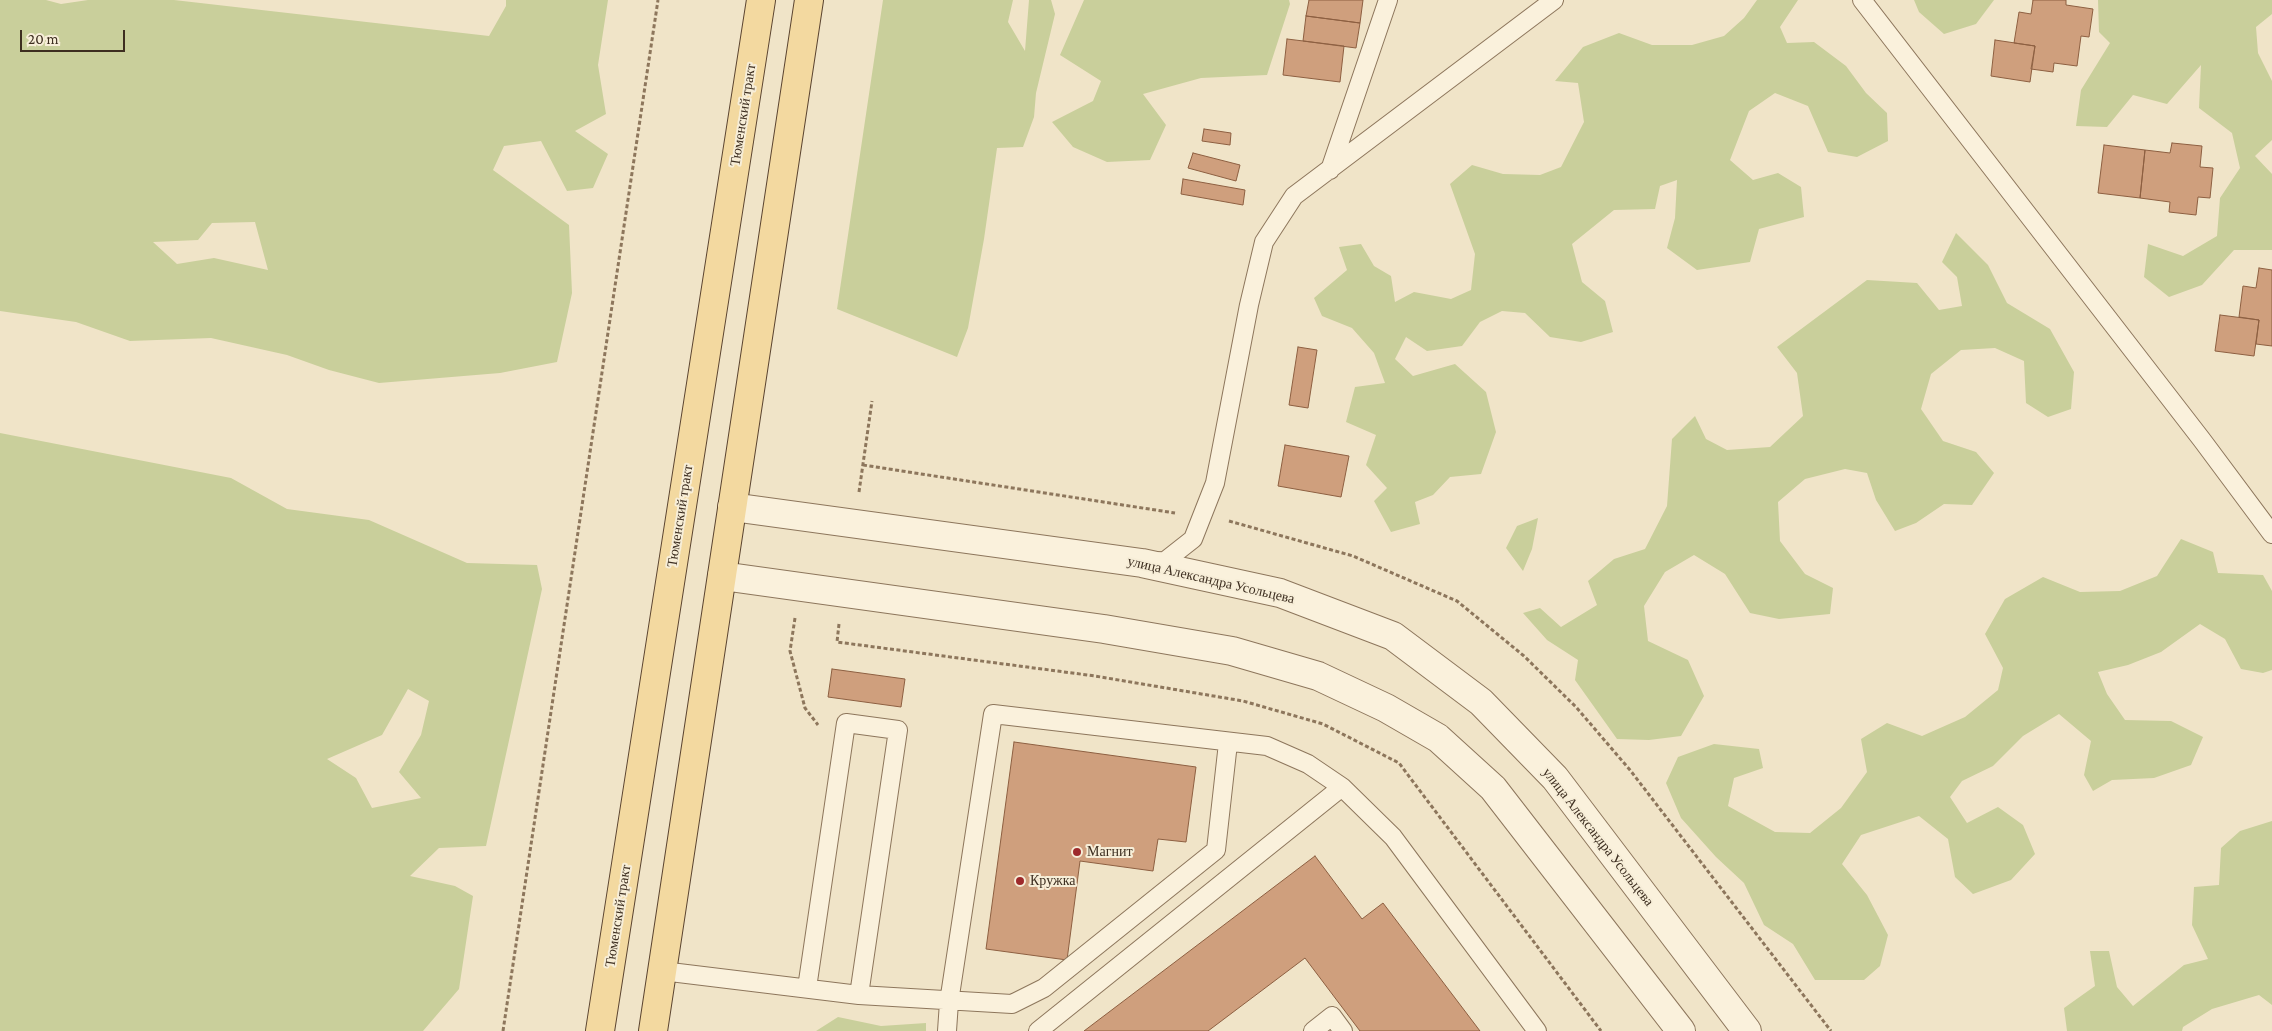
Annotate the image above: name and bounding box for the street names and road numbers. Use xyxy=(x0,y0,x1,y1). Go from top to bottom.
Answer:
street label: Тюменский тракт xyxy=(727,63,759,167)
street label: Тюменский тракт xyxy=(664,464,696,568)
street label: улица Александра Усольцева xyxy=(1126,553,1296,607)
street label: улица Александра Усольцева xyxy=(1539,764,1657,910)
street label: Тюменский тракт xyxy=(602,864,634,968)

